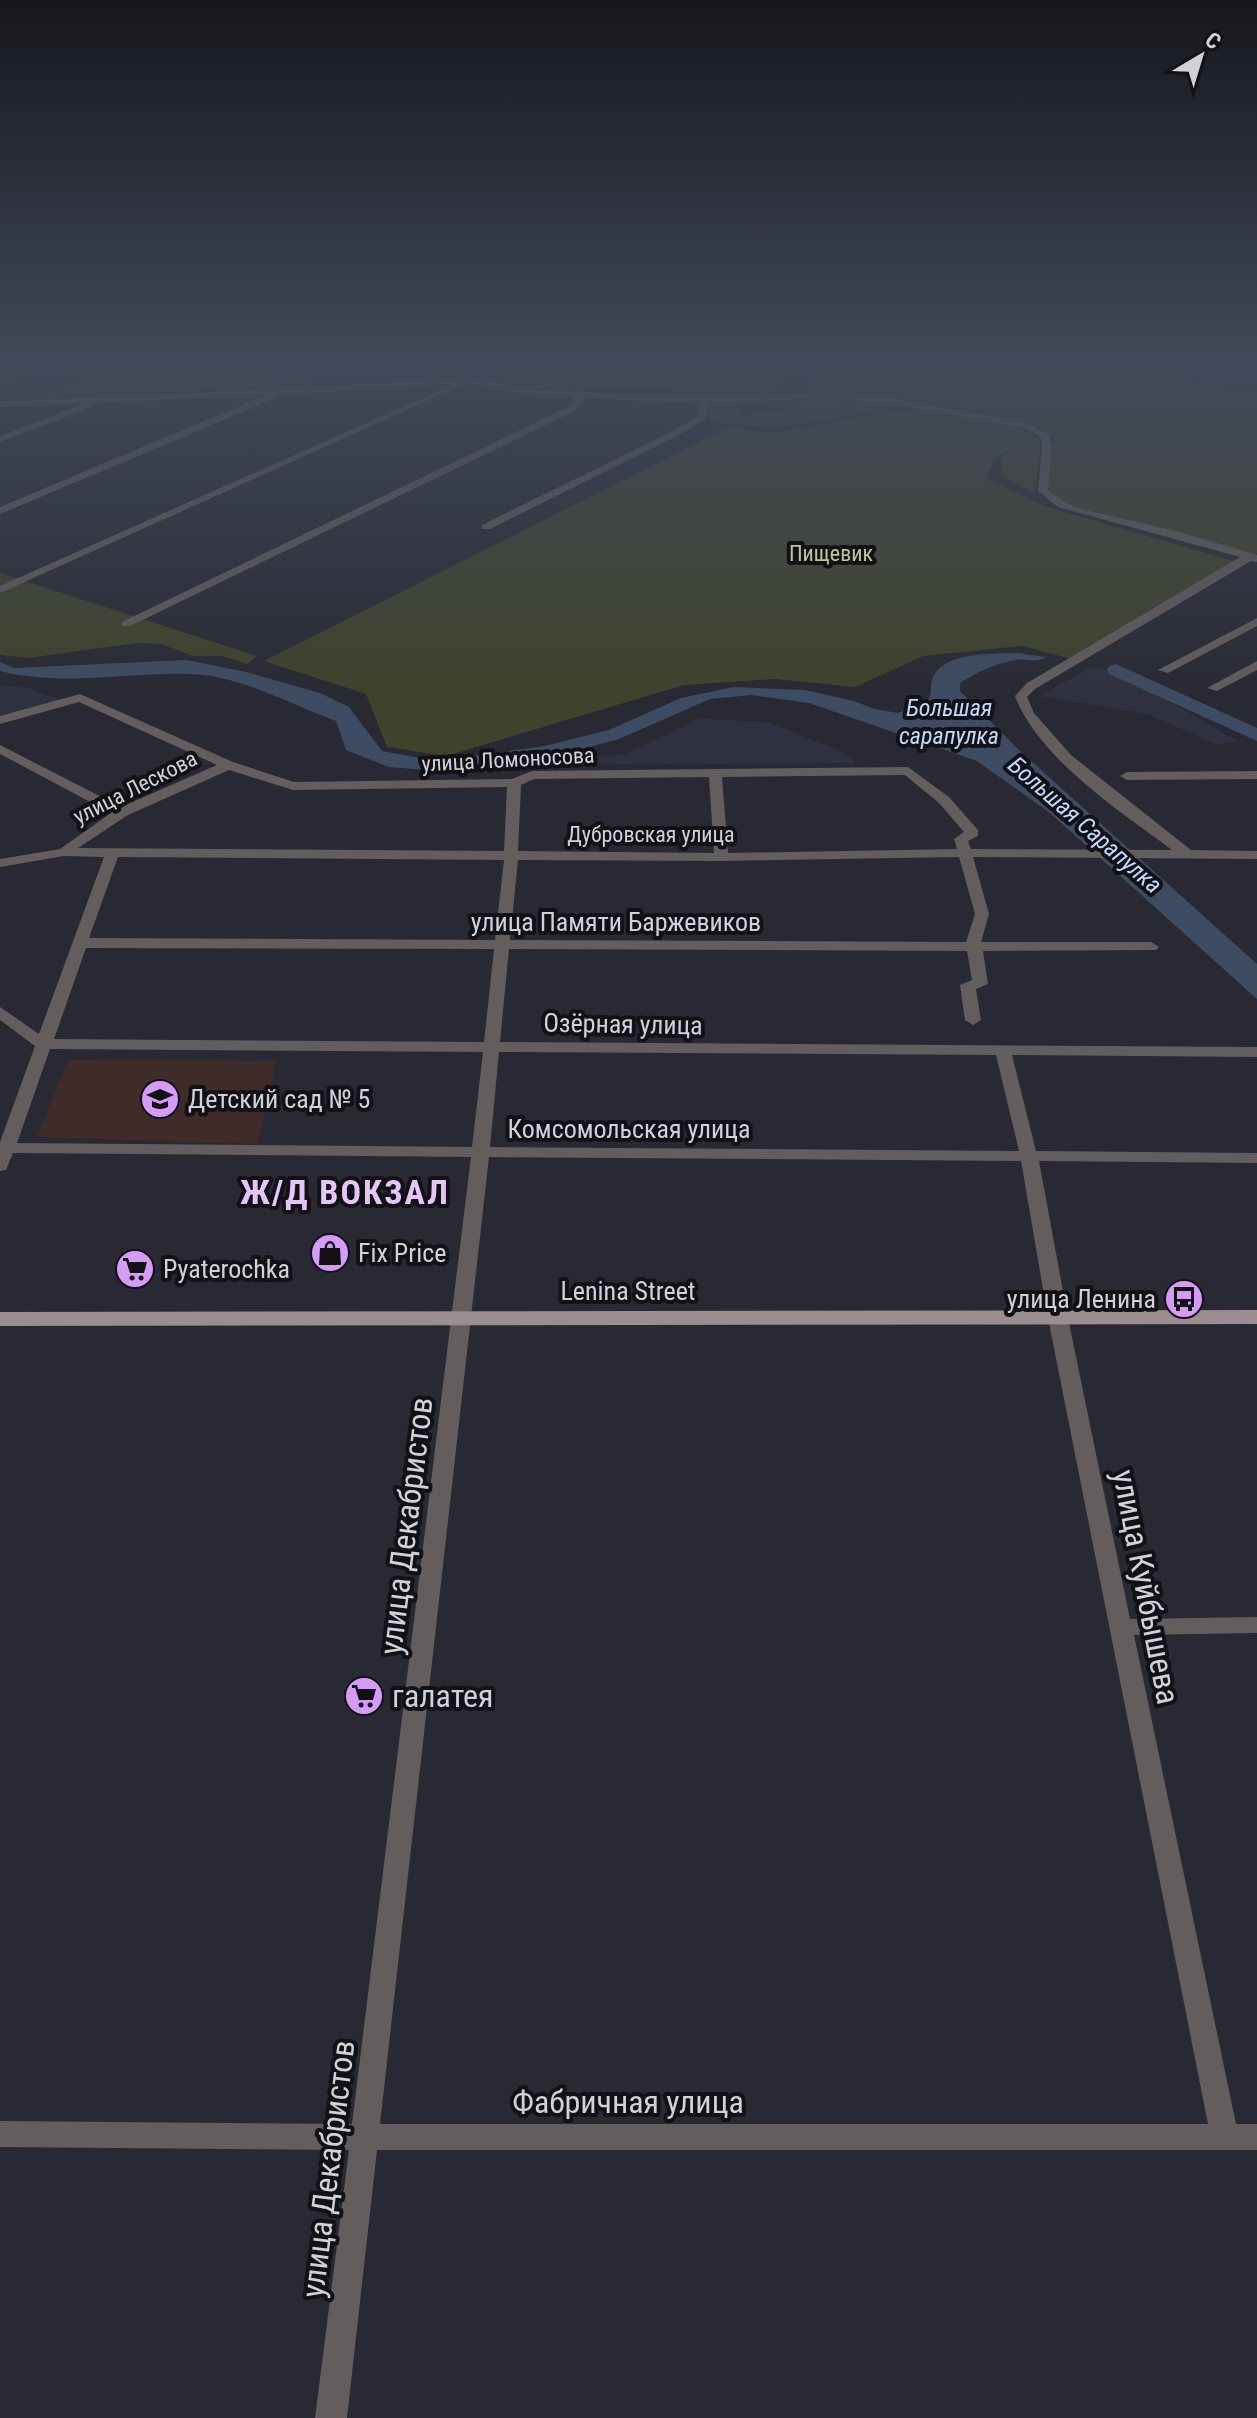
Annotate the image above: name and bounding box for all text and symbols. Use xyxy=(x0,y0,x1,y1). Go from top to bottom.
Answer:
north arrow xyxy=(1161,16,1241,96)
text: С xyxy=(1200,27,1226,54)
park label: Пищевик xyxy=(789,541,873,566)
water label: Большая сарапулка xyxy=(899,694,999,750)
street label: улица Ломоносова xyxy=(421,742,595,777)
street label: улица Лескова xyxy=(69,746,201,829)
water label: Большая Сарапулка xyxy=(1003,751,1167,899)
street label: Дубровская улица xyxy=(567,822,735,847)
street label: улица Памяти Баржевиков xyxy=(471,907,761,937)
street label: Озёрная улица xyxy=(543,1008,703,1040)
school or university icon: Детский сад № 5 xyxy=(139,1078,181,1120)
place label: Детский сад № 5 xyxy=(188,1084,370,1114)
street label: Комсомольская улица xyxy=(508,1114,750,1144)
district label: Ж/Д ВОКЗАЛ xyxy=(240,1172,450,1212)
shop icon: Fix Price xyxy=(309,1232,351,1274)
place label: Fix Price xyxy=(358,1238,446,1268)
supermarket icon: Pyaterochka xyxy=(114,1248,156,1290)
place label: Pyaterochka xyxy=(163,1254,290,1284)
street label: Lenina Street xyxy=(560,1276,696,1306)
bus stop icon: улица Ленина xyxy=(1163,1278,1205,1320)
place label: улица Ленина xyxy=(1007,1284,1156,1314)
street label: улица Декабристов xyxy=(371,1395,441,1657)
street label: улица Куйбышева xyxy=(1105,1467,1187,1707)
supermarket icon: галатея xyxy=(343,1675,385,1717)
place label: галатея xyxy=(392,1677,493,1715)
street label: улица Декабристов xyxy=(293,2038,363,2300)
street label: Фабричная улица xyxy=(512,2083,744,2121)

